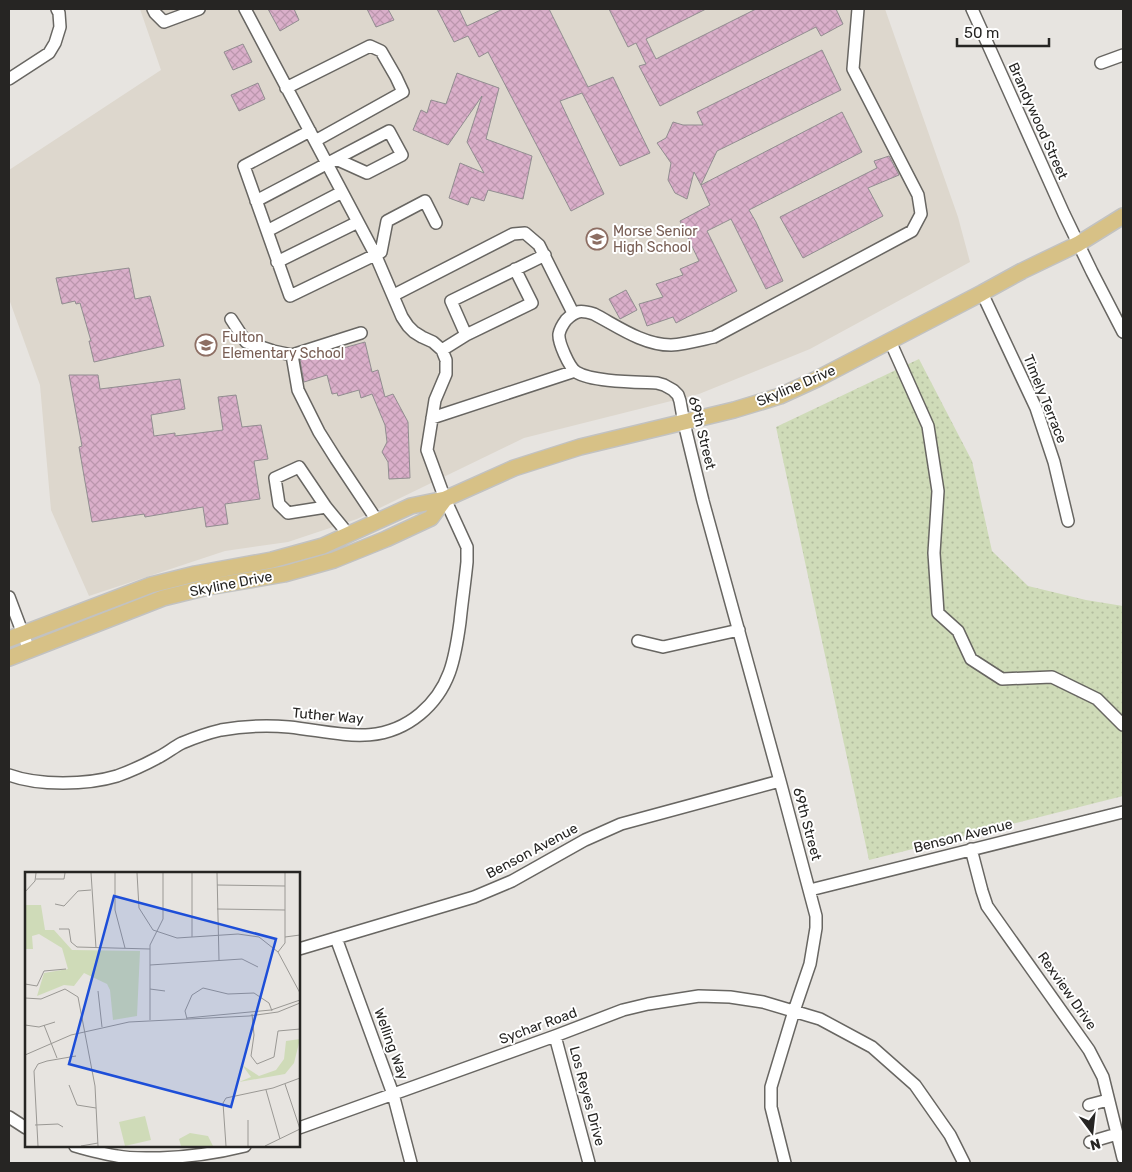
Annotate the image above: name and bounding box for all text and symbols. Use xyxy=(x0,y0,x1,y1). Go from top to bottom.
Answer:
scale bar xyxy=(957,15,1050,47)
text: 50 m xyxy=(964,24,999,42)
street label: Brandywood Street xyxy=(1005,60,1072,183)
place label: Morse Senior High School xyxy=(613,223,698,256)
school or university icon: Morse Senior High School xyxy=(585,227,609,251)
place label: Fulton Elementary School xyxy=(222,329,344,362)
school or university icon: Fulton Elementary School xyxy=(194,333,218,357)
street label: Timely Terrace xyxy=(1020,352,1071,446)
street label: Skyline Drive xyxy=(754,362,838,410)
street label: 69th Street xyxy=(685,395,719,472)
street label: Skyline Drive xyxy=(188,568,274,600)
street label: Tuther Way xyxy=(292,704,365,728)
street label: 69th Street xyxy=(789,786,825,863)
street label: Benson Avenue xyxy=(912,815,1014,857)
street label: Benson Avenue xyxy=(483,820,581,882)
inset map xyxy=(25,872,300,1147)
street label: Rexview Drive xyxy=(1034,949,1100,1033)
street label: Sychar Road xyxy=(497,1004,579,1048)
street label: Welling Way xyxy=(370,1006,412,1082)
street label: Los Reyes Drive xyxy=(566,1044,609,1148)
north arrow xyxy=(1067,1107,1117,1157)
text: N xyxy=(1088,1135,1102,1154)

